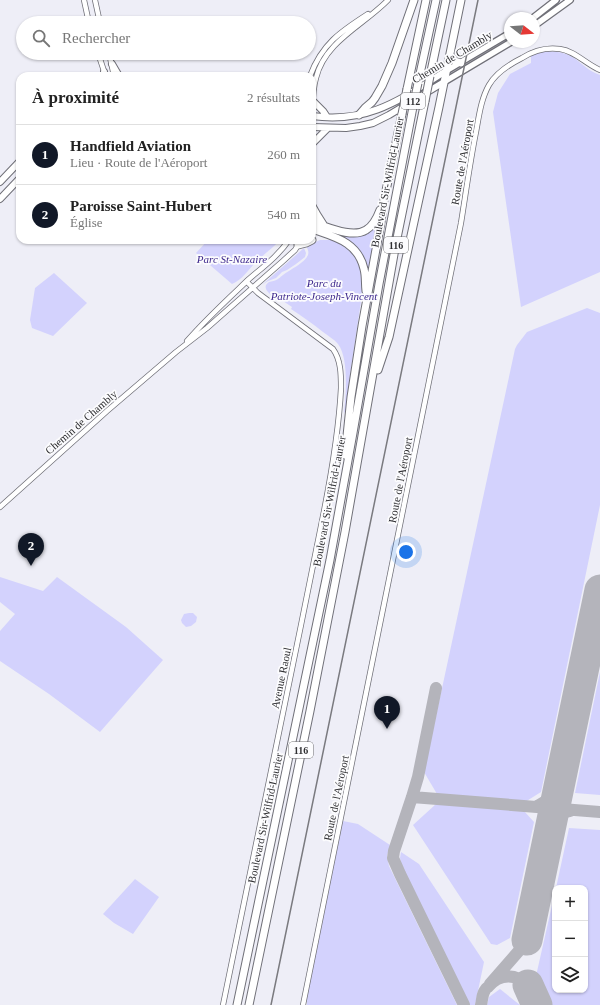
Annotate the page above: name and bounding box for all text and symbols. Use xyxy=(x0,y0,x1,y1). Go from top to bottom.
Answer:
north arrow xyxy=(504,12,540,48)
search box xyxy=(16,16,316,60)
icon: search xyxy=(30,27,52,49)
street label: Chemin de Chambly xyxy=(410,28,495,86)
text: Rechercher xyxy=(62,30,130,46)
text: À proximité xyxy=(32,88,119,107)
text: 2 résultats xyxy=(247,90,300,105)
road number: 112 xyxy=(401,93,425,109)
street label: Boulevard Sir-Wilfrid-Laurier xyxy=(368,115,406,248)
street label: Route de l'Aéroport xyxy=(449,118,475,206)
text: Handfield Aviation xyxy=(70,138,191,154)
text: 1 xyxy=(42,147,48,162)
text: 260 m xyxy=(267,147,300,162)
text: Lieu · Route de l'Aéroport xyxy=(70,155,207,170)
text: Paroisse Saint-Hubert xyxy=(70,198,212,214)
text: 2 xyxy=(42,207,48,222)
text: 540 m xyxy=(267,207,300,222)
text: Église xyxy=(70,215,103,230)
road number: 116 xyxy=(384,237,408,253)
park label: Parc St-Nazaire xyxy=(196,253,267,265)
park label: Parc du Patriote-Joseph-Vincent xyxy=(270,277,378,302)
street label: Chemin de Chambly xyxy=(43,387,120,456)
street label: Boulevard Sir-Wilfrid-Laurier xyxy=(310,434,348,567)
street label: Route de l'Aéroport xyxy=(386,436,414,524)
pin: 2 xyxy=(18,533,44,566)
your location xyxy=(396,542,416,562)
street label: Avenue Raoul xyxy=(269,646,293,710)
pin: 1 xyxy=(374,696,400,729)
road number: 116 xyxy=(289,742,313,758)
street label: Boulevard Sir-Wilfrid-Laurier xyxy=(245,751,285,884)
street label: Route de l'Aéroport xyxy=(321,754,351,842)
map controls xyxy=(552,885,588,993)
button: + xyxy=(552,885,588,921)
button: − xyxy=(552,921,588,957)
button: layers xyxy=(552,957,588,993)

